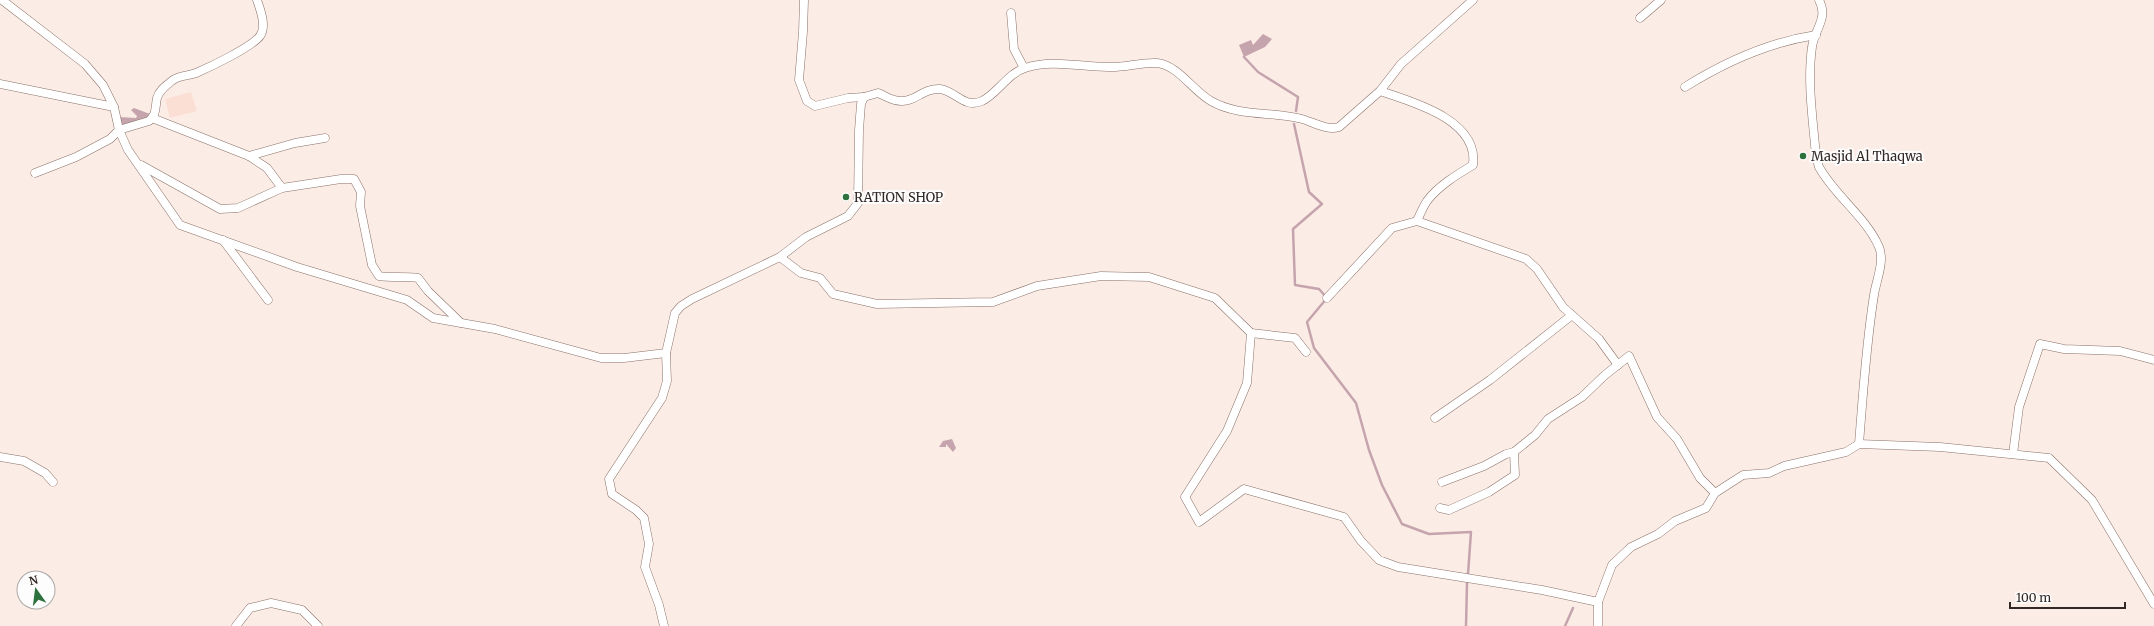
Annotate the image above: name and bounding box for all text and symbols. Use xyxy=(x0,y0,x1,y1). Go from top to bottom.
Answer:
place label: Masjid Al Thaqwa xyxy=(1811,148,1923,165)
marker: Masjid Al Thaqwa xyxy=(1798,151,1808,161)
place label: RATION SHOP xyxy=(854,189,943,206)
marker: RATION SHOP xyxy=(841,192,851,202)
north arrow xyxy=(16,570,56,610)
text: N xyxy=(28,572,40,588)
scale bar xyxy=(2010,584,2125,610)
text: 100 m xyxy=(2016,590,2051,605)

